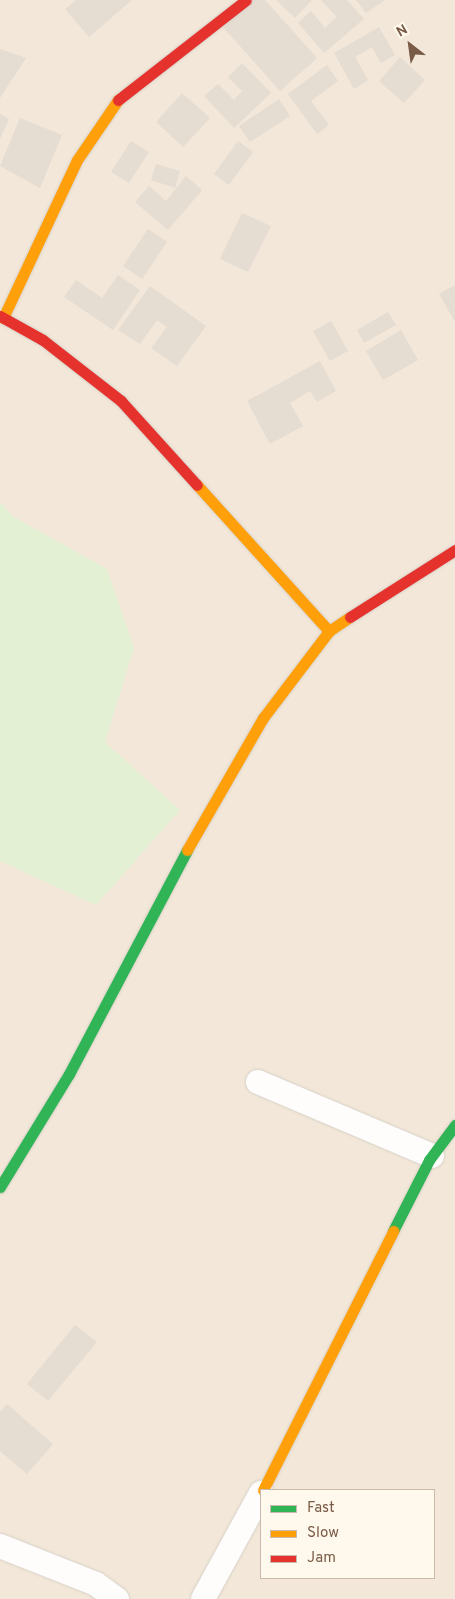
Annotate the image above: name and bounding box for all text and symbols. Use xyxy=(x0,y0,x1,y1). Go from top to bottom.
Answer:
north arrow xyxy=(385,20,435,70)
text: N xyxy=(394,22,411,41)
legend xyxy=(260,1489,435,1579)
text: Fast xyxy=(307,1499,335,1518)
text: Slow xyxy=(307,1524,339,1543)
text: Jam xyxy=(307,1549,336,1568)

